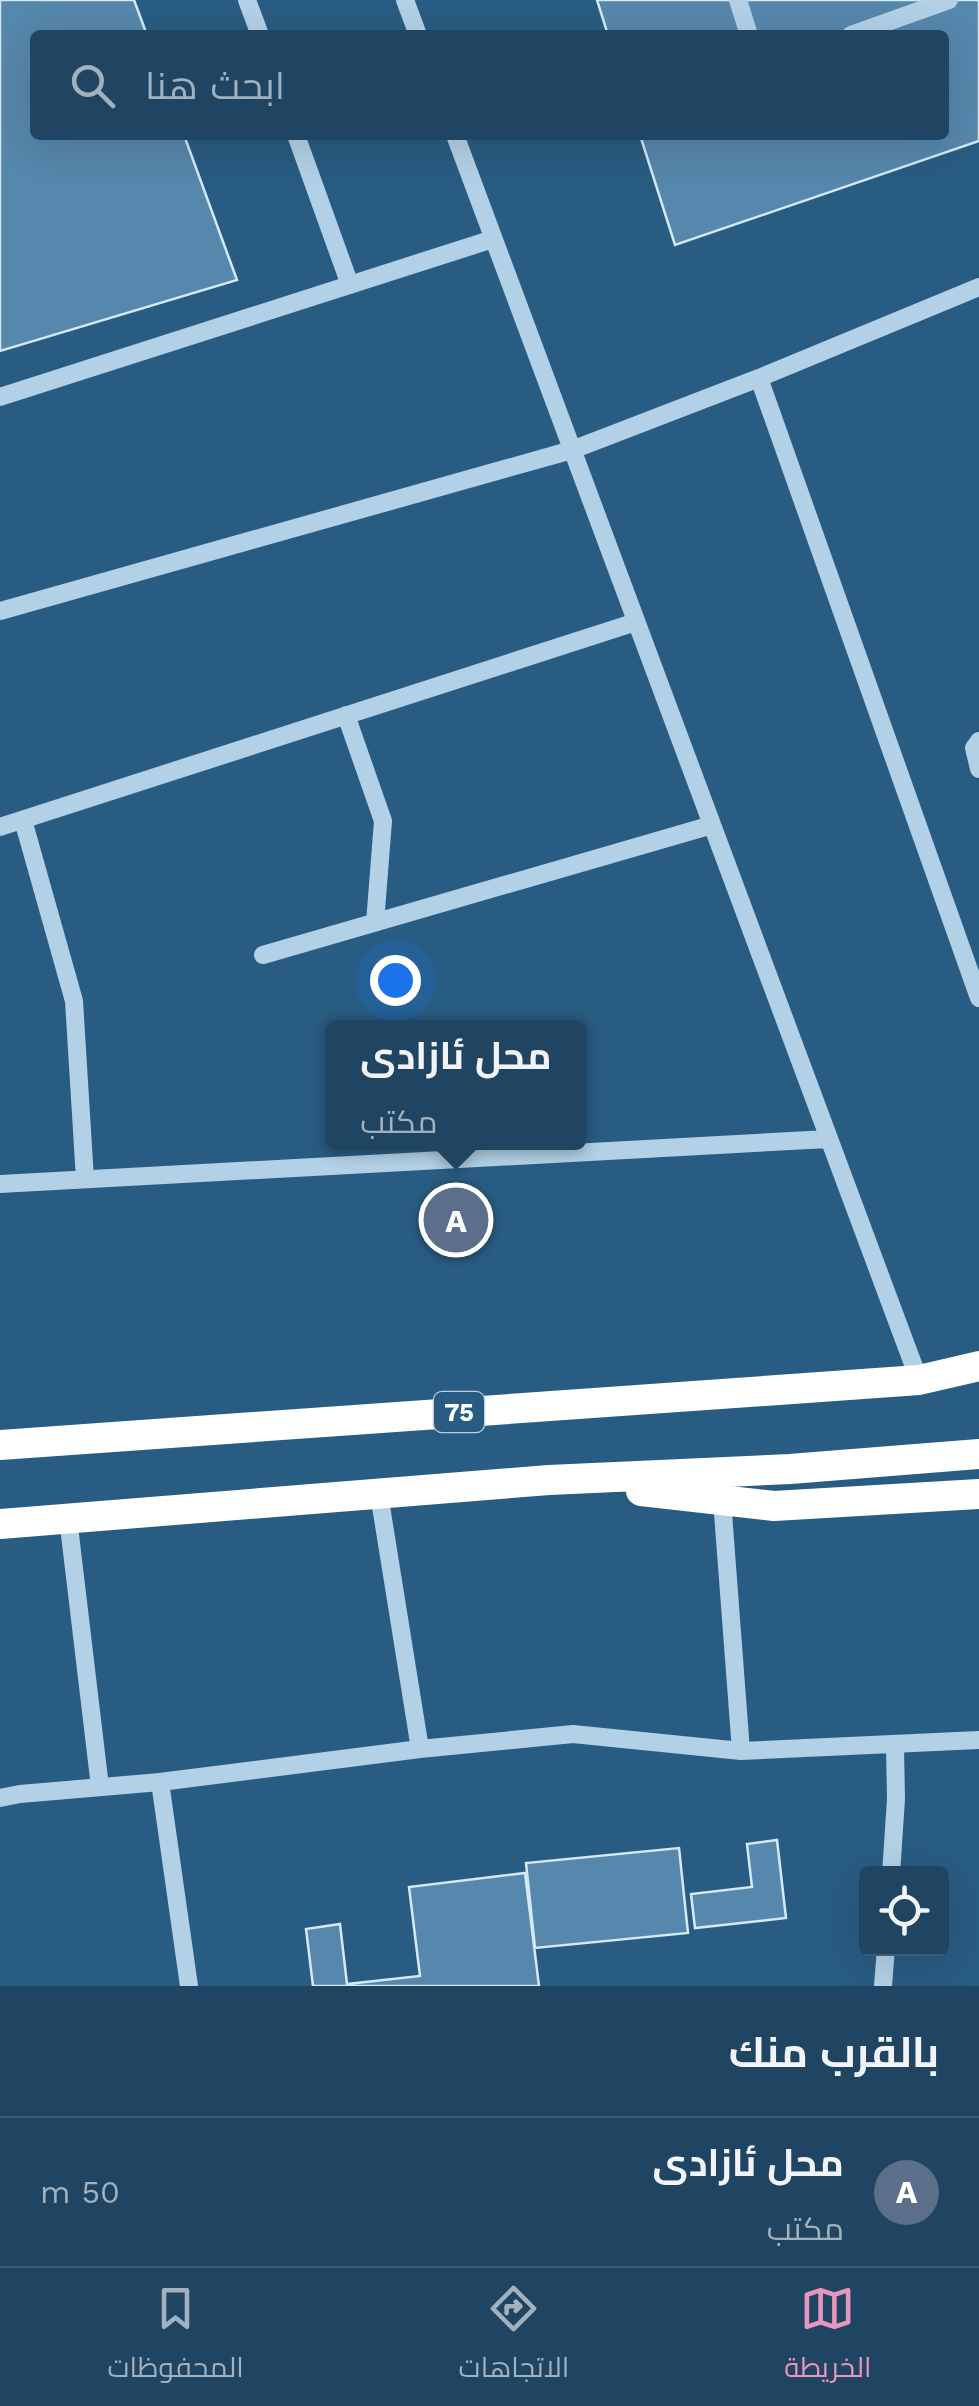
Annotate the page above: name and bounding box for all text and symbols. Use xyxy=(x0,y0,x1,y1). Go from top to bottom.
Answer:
search box xyxy=(30,30,949,140)
icon: search xyxy=(65,58,120,113)
text: ابحث هنا xyxy=(145,64,285,108)
your location xyxy=(370,955,421,1006)
popup xyxy=(326,1020,586,1150)
text: محل ئازادى xyxy=(360,1034,552,1078)
text: مكتب xyxy=(360,1103,437,1141)
pin: A xyxy=(424,1182,488,1258)
road number: 75 xyxy=(434,1392,484,1432)
map controls xyxy=(859,1866,949,1956)
button: locate xyxy=(859,1866,949,1956)
text: بالقرب منك xyxy=(729,2028,939,2077)
text: محل ئازادى xyxy=(653,2141,844,2185)
text: 50 m xyxy=(40,2173,120,2211)
text: A xyxy=(896,2173,917,2211)
text: مكتب xyxy=(767,2210,844,2248)
tab: المحفوظات xyxy=(107,2281,244,2393)
tab: الاتجاهات xyxy=(459,2281,569,2393)
tab: الخريطة xyxy=(784,2281,872,2393)

